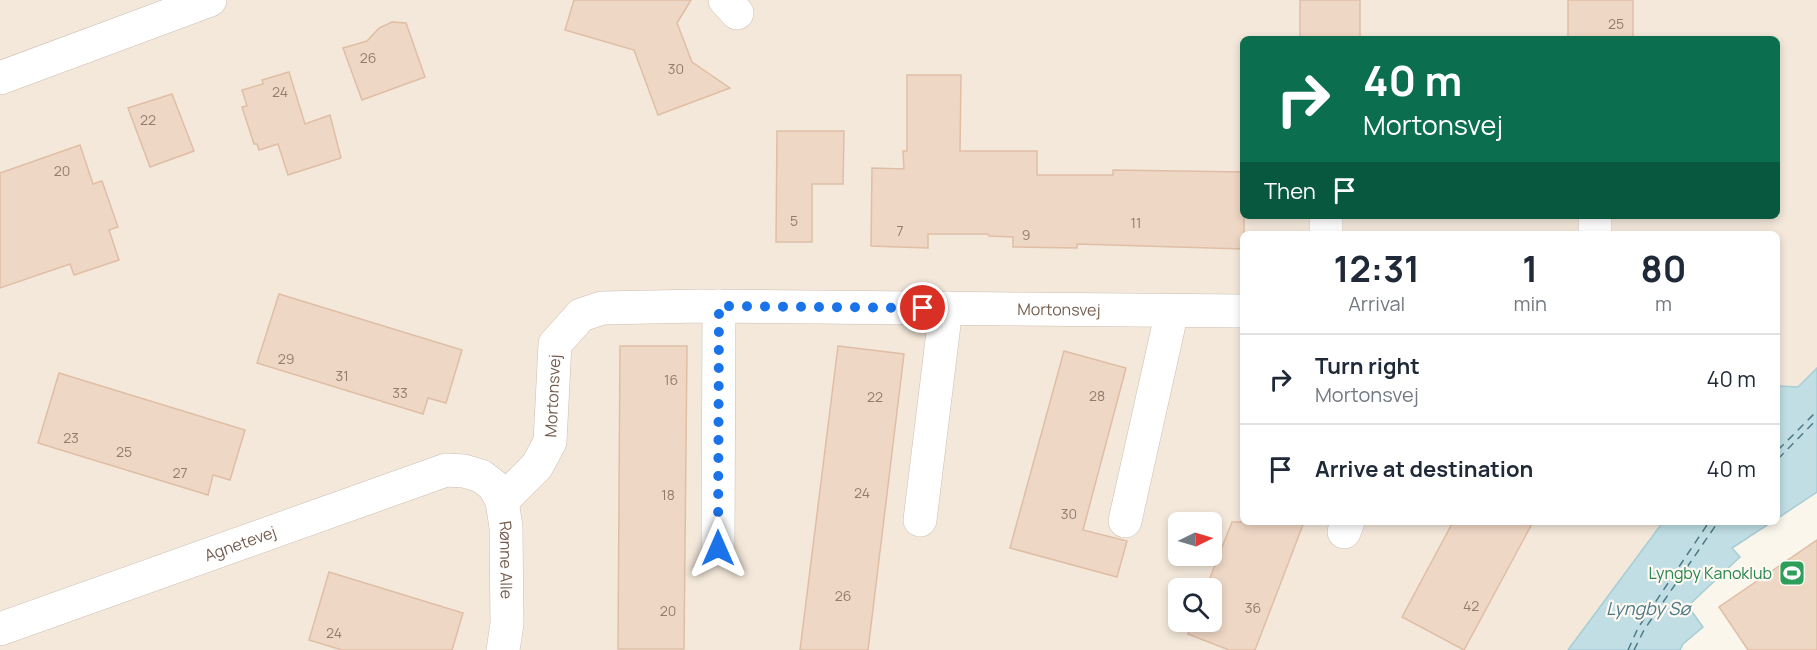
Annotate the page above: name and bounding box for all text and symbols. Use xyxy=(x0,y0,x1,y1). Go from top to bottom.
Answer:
house number: 25 xyxy=(1608,14,1624,33)
house number: 26 xyxy=(360,48,376,67)
text: 40 m xyxy=(1363,51,1462,109)
house number: 30 xyxy=(668,59,684,78)
icon: right xyxy=(1264,60,1342,138)
house number: 24 xyxy=(272,82,288,101)
text: Mortonsvej xyxy=(1363,106,1503,143)
house number: 22 xyxy=(140,110,156,129)
house number: 20 xyxy=(54,161,70,180)
icon: arrive xyxy=(1328,174,1361,207)
text: Then xyxy=(1264,176,1316,206)
house number: 5 xyxy=(790,211,798,230)
house number: 11 xyxy=(1131,213,1141,232)
house number: 7 xyxy=(896,221,904,240)
house number: 9 xyxy=(1022,225,1030,244)
text: 12:31 xyxy=(1334,244,1420,293)
text: 1 xyxy=(1522,244,1538,293)
text: 80 xyxy=(1641,244,1686,293)
pin xyxy=(897,282,948,333)
text: Arrival xyxy=(1348,290,1405,317)
text: min xyxy=(1513,290,1547,317)
text: m xyxy=(1655,290,1672,317)
icon: arrive xyxy=(906,291,939,324)
street label: Mortonsvej xyxy=(1017,298,1101,321)
house number: 29 xyxy=(278,349,294,368)
text: Turn right xyxy=(1315,351,1420,381)
street label: Mortonsvej xyxy=(539,354,565,438)
icon: right xyxy=(1264,363,1297,396)
text: 40 m xyxy=(1707,364,1756,394)
house number: 31 xyxy=(335,366,349,385)
house number: 16 xyxy=(664,370,678,389)
text: Mortonsvej xyxy=(1315,381,1419,408)
house number: 33 xyxy=(392,383,408,402)
house number: 28 xyxy=(1089,386,1105,405)
house number: 22 xyxy=(867,387,883,406)
house number: 23 xyxy=(63,428,79,447)
house number: 25 xyxy=(116,442,132,461)
icon: arrive xyxy=(1264,453,1297,486)
text: Arrive at destination xyxy=(1315,454,1533,484)
text: 40 m xyxy=(1707,454,1756,484)
house number: 27 xyxy=(172,463,188,482)
house number: 24 xyxy=(854,483,870,502)
house number: 18 xyxy=(661,485,675,504)
house number: 30 xyxy=(1061,504,1077,523)
north arrow xyxy=(1168,512,1222,566)
map controls xyxy=(1168,512,1222,632)
position arrow xyxy=(686,516,750,580)
street label: Rønne Alle xyxy=(494,519,518,599)
street label: Agnetevej xyxy=(201,520,279,566)
sports icon: Lyngby Kanoklub xyxy=(1777,558,1807,588)
place label: Lyngby Kanoklub xyxy=(1649,562,1772,584)
button: search xyxy=(1168,578,1222,632)
house number: 26 xyxy=(835,586,851,605)
house number: 42 xyxy=(1463,596,1479,615)
water label: Lyngby Sø xyxy=(1606,596,1692,620)
house number: 36 xyxy=(1245,598,1261,617)
house number: 20 xyxy=(660,601,676,620)
house number: 24 xyxy=(326,623,342,642)

